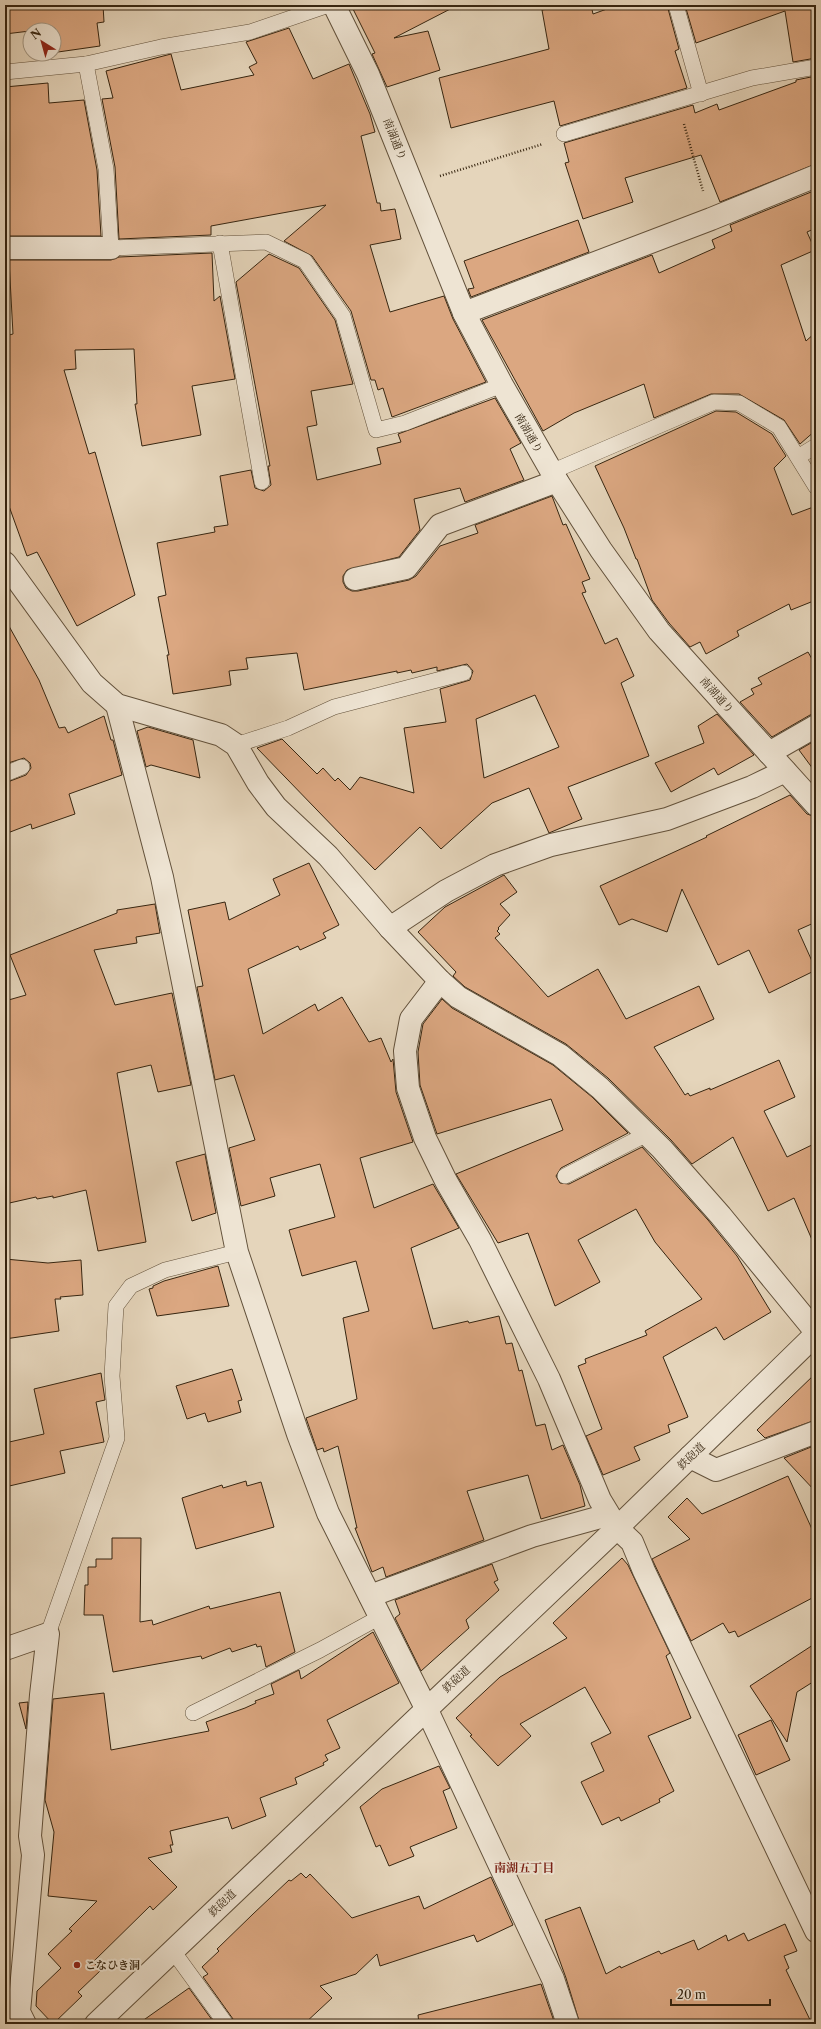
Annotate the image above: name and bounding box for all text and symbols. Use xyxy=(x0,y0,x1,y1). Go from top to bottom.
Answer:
north arrow xyxy=(22,22,62,62)
text: N xyxy=(28,25,44,42)
street label: 南湖通り xyxy=(380,116,410,162)
street label: 南湖通り xyxy=(512,410,546,456)
street label: 南湖通り xyxy=(697,674,737,716)
street label: 鉄砲道 xyxy=(674,1440,708,1472)
street label: 鉄砲道 xyxy=(439,1663,473,1695)
district label: 南湖五丁目 xyxy=(494,1860,554,1875)
street label: 鉄砲道 xyxy=(205,1887,239,1919)
place label: こなひき洞 xyxy=(85,1958,140,1972)
marker: こなひき洞 xyxy=(72,1960,82,1970)
scale bar xyxy=(671,1981,770,2007)
text: 20 m xyxy=(677,1987,706,2002)

